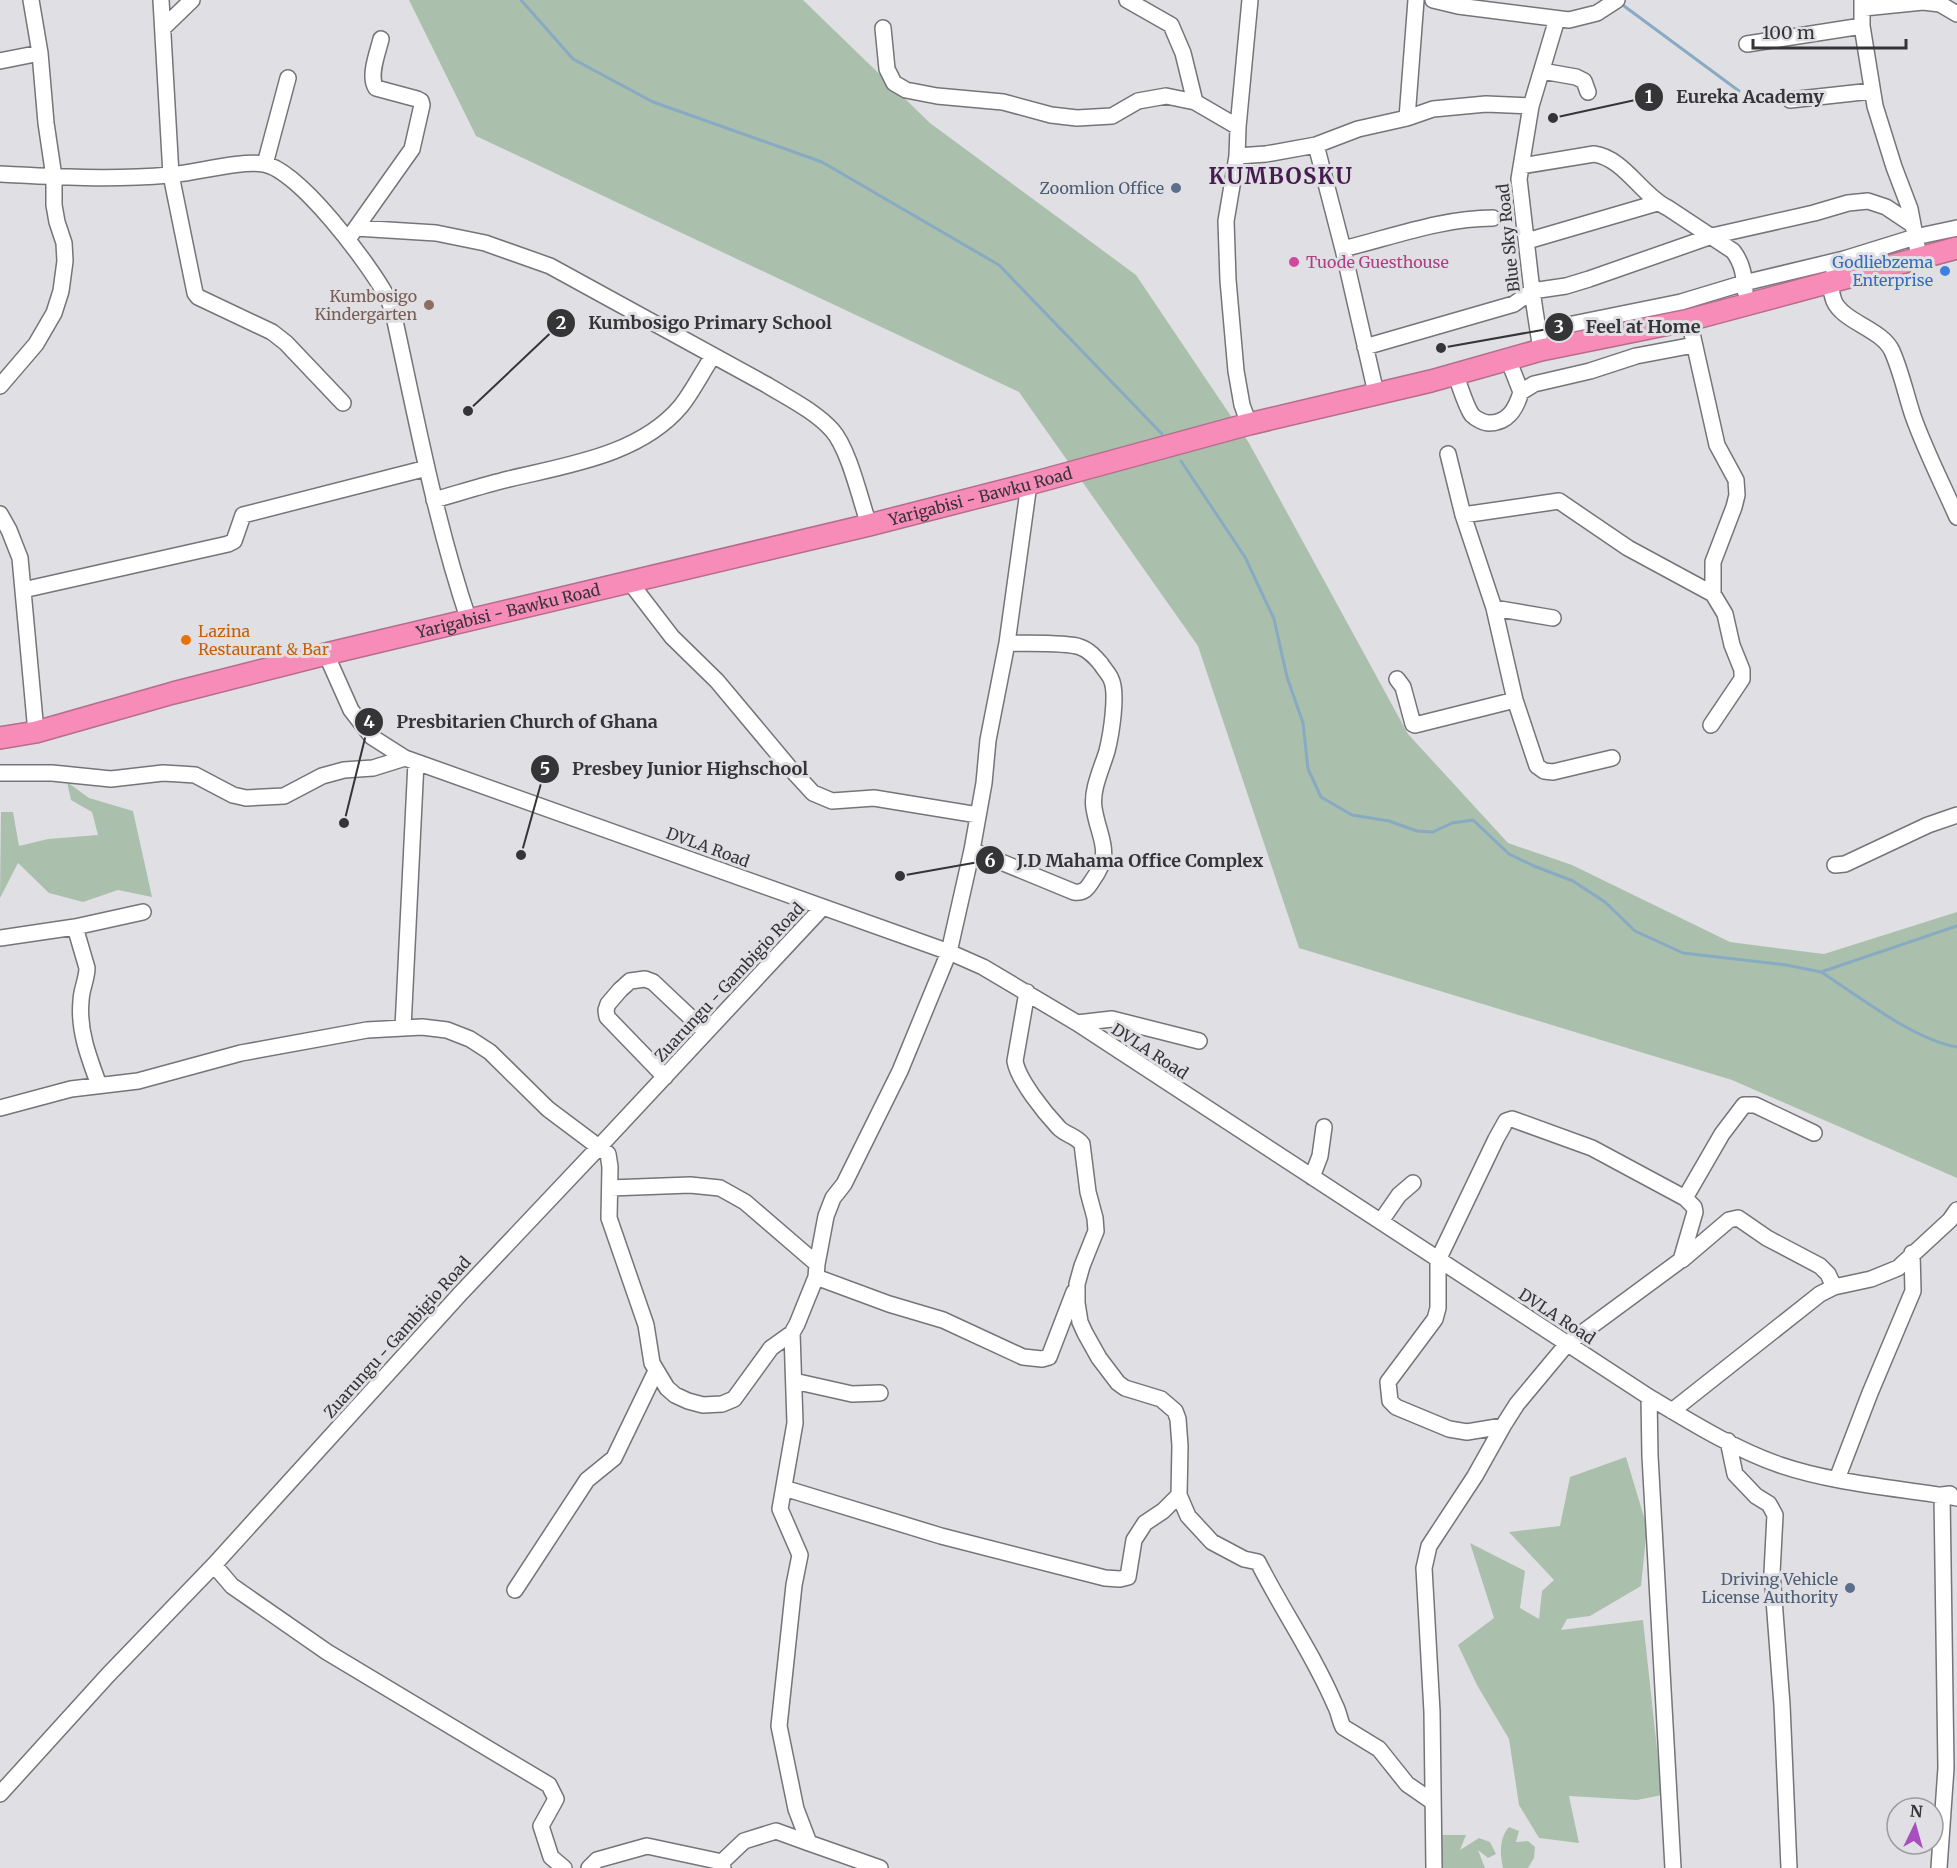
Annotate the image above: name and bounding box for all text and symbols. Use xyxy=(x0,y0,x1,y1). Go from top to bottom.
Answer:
scale bar xyxy=(1753,12,1906,50)
text: 100 m xyxy=(1762,21,1815,44)
callout: Eureka Academy xyxy=(1634,79,1836,115)
text: 1 xyxy=(1645,85,1653,108)
text: Eureka Academy xyxy=(1676,85,1824,108)
district label: KUMBOSKU xyxy=(1209,162,1353,190)
place label: Zoomlion Office xyxy=(1039,178,1164,198)
marker: Zoomlion Office xyxy=(1169,181,1183,195)
street label: Blue Sky Road xyxy=(1492,182,1524,293)
place label: Tuode Guesthouse xyxy=(1306,252,1449,272)
place label: Godliebzema Enterprise xyxy=(1832,252,1933,290)
marker: Tuode Guesthouse xyxy=(1287,255,1301,269)
marker: Godliebzema Enterprise xyxy=(1938,264,1952,278)
place label: Kumbosigo Kindergarten xyxy=(314,286,417,324)
marker: Kumbosigo Kindergarten xyxy=(422,298,436,312)
callout: Kumbosigo Primary School xyxy=(546,305,844,341)
callout: Feel at Home xyxy=(1544,309,1713,345)
text: 2 xyxy=(556,311,566,334)
text: Kumbosigo Primary School xyxy=(588,311,832,334)
text: 3 xyxy=(1554,315,1564,338)
text: Feel at Home xyxy=(1586,315,1701,338)
street label: Yarigabisi - Bawku Road xyxy=(886,463,1075,530)
street label: Yarigabisi - Bawku Road xyxy=(413,579,603,642)
place label: Lazina Restaurant & Bar xyxy=(198,621,329,659)
marker: Lazina Restaurant & Bar xyxy=(179,633,193,647)
callout: Presbitarien Church of Ghana xyxy=(354,704,670,740)
text: 4 xyxy=(363,710,375,733)
text: Presbitarien Church of Ghana xyxy=(396,710,658,733)
callout: Presbey Junior Highschool xyxy=(530,751,820,787)
text: 5 xyxy=(540,757,550,780)
text: Presbey Junior Highschool xyxy=(572,757,808,780)
street label: DVLA Road xyxy=(664,823,753,871)
callout: J.D Mahama Office Complex xyxy=(975,842,1275,878)
text: 6 xyxy=(984,849,996,872)
text: J.D Mahama Office Complex xyxy=(1016,849,1263,872)
street label: Zuarungu - Gambigio Road xyxy=(650,898,808,1066)
street label: DVLA Road xyxy=(1108,1019,1192,1083)
street label: Zuarungu - Gambigio Road xyxy=(319,1252,475,1422)
street label: DVLA Road xyxy=(1515,1284,1599,1348)
place label: Driving Vehicle License Authority xyxy=(1702,1569,1839,1607)
marker: Driving Vehicle License Authority xyxy=(1843,1581,1857,1595)
north arrow xyxy=(1885,1796,1945,1856)
text: N xyxy=(1909,1801,1924,1822)

